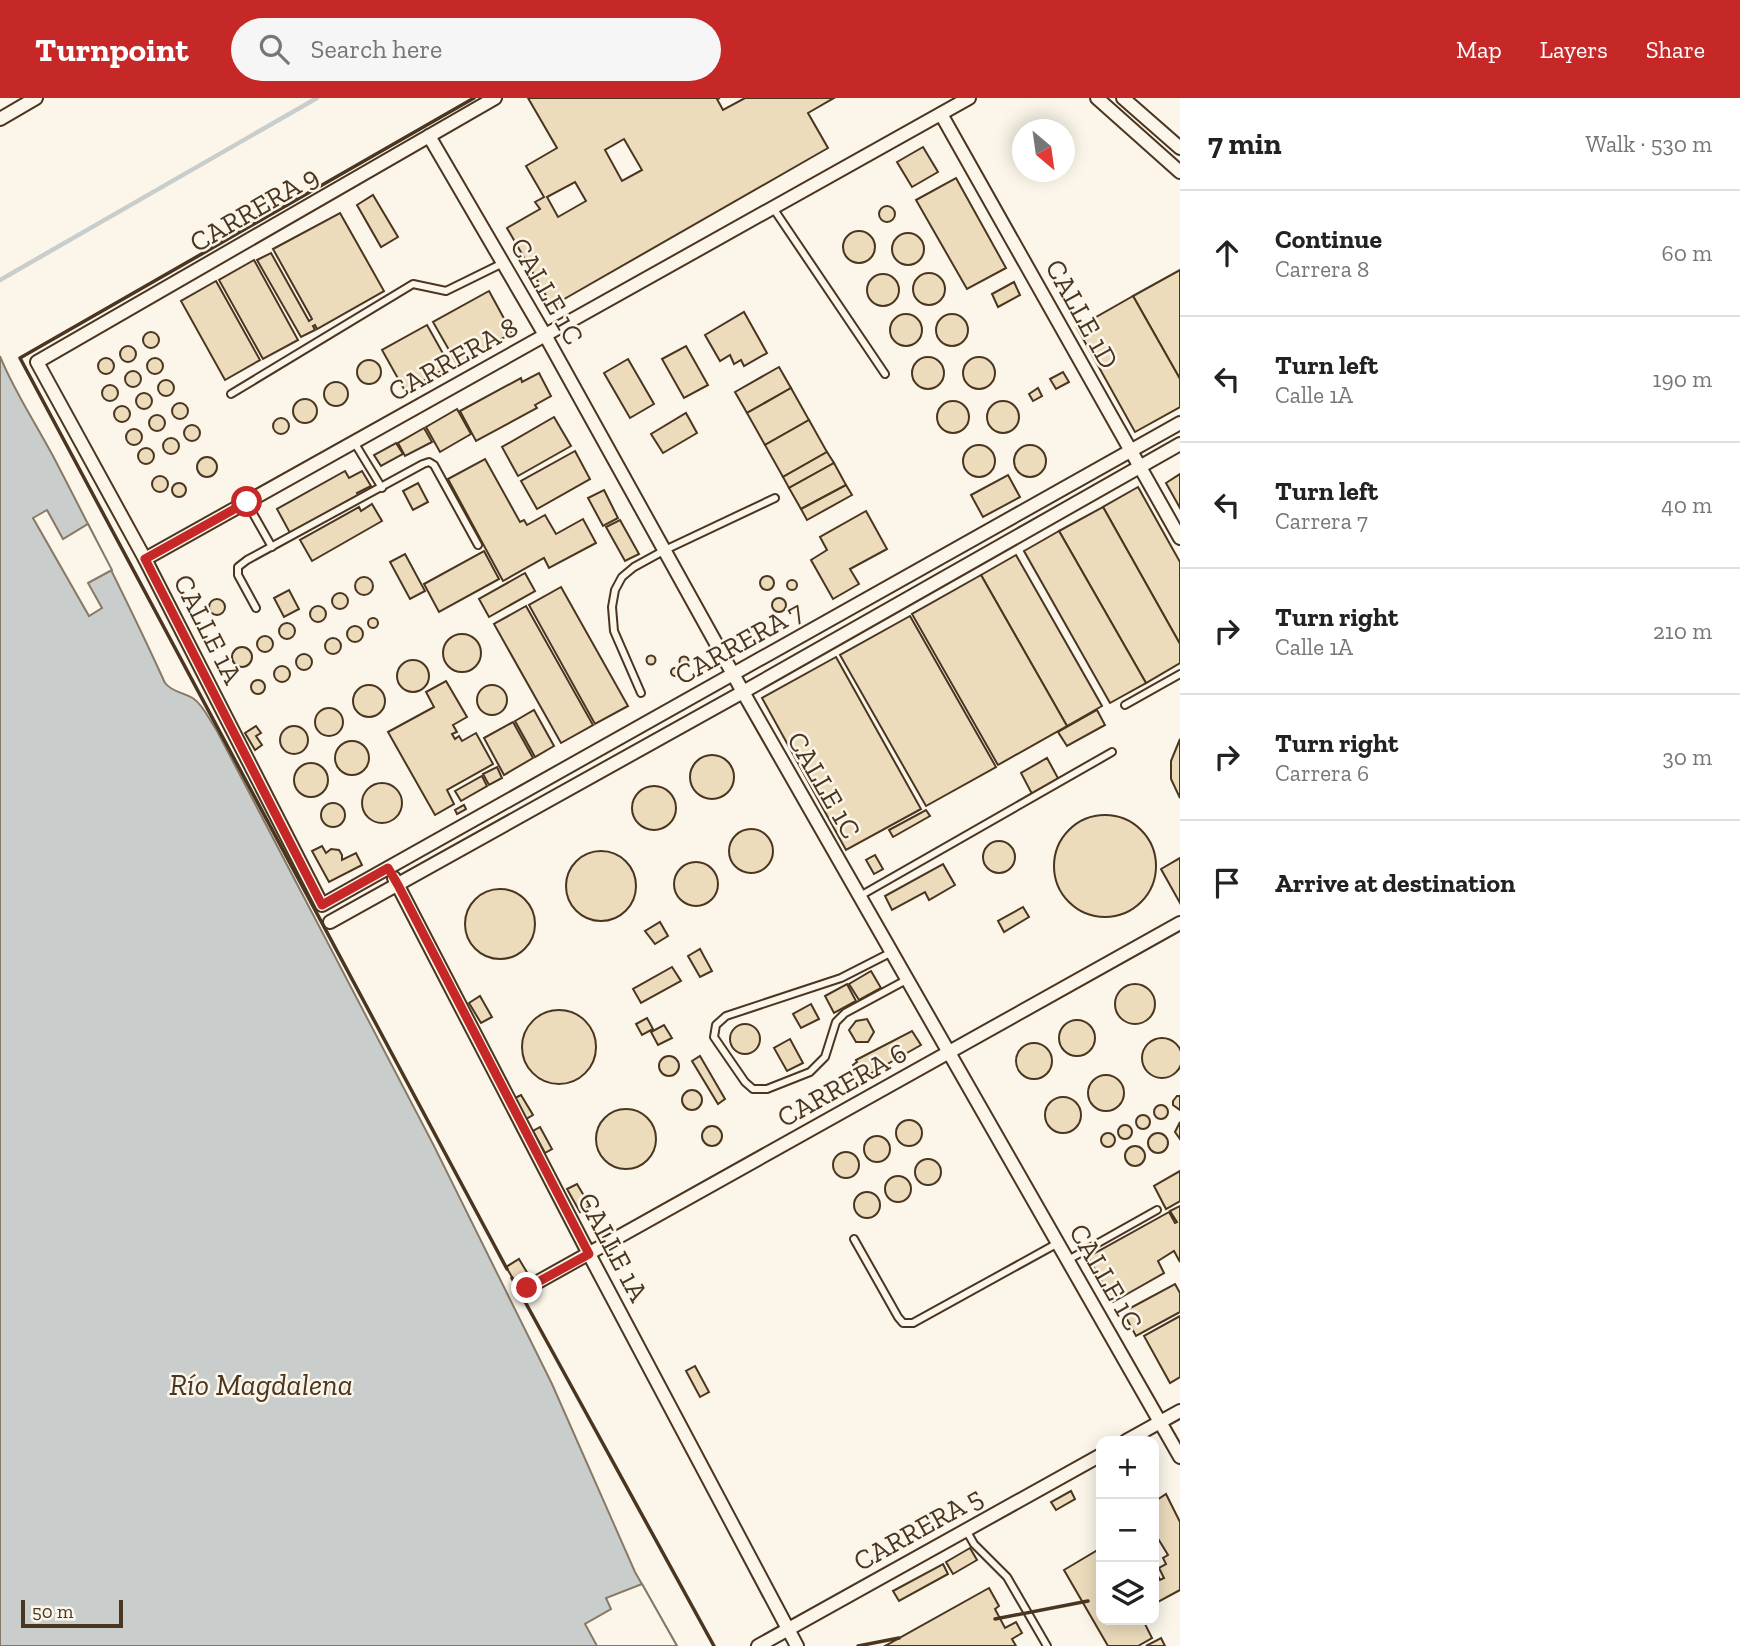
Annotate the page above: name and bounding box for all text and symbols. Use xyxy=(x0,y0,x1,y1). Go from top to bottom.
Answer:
search box xyxy=(231,18,721,81)
text: Turnpoint xyxy=(35,30,189,69)
icon: search xyxy=(255,30,293,68)
text: Search here xyxy=(311,33,442,65)
text: Map xyxy=(1456,35,1502,64)
text: Layers xyxy=(1540,35,1608,64)
text: Share xyxy=(1646,35,1705,64)
north arrow xyxy=(1012,119,1075,182)
text: 7 min xyxy=(1208,126,1282,162)
text: Walk · 530 m xyxy=(1586,130,1712,158)
street label: CARRERA 9 xyxy=(184,159,324,259)
text: Continue xyxy=(1275,223,1382,255)
street label: CALLE 1C xyxy=(503,232,591,350)
icon: ahead xyxy=(1208,234,1246,272)
text: 60 m xyxy=(1661,239,1712,267)
street label: CALLE 1D xyxy=(1038,253,1126,375)
text: Carrera 8 xyxy=(1275,255,1369,283)
street label: CARRERA 8 xyxy=(382,310,524,408)
text: Turn left xyxy=(1275,349,1378,381)
icon: left xyxy=(1208,360,1246,398)
text: 190 m xyxy=(1653,365,1712,393)
text: Calle 1A xyxy=(1275,381,1353,409)
text: Turn left xyxy=(1275,475,1378,507)
route start xyxy=(231,486,262,517)
icon: left xyxy=(1208,486,1246,524)
text: 40 m xyxy=(1661,491,1712,519)
text: Carrera 7 xyxy=(1275,507,1368,535)
street label: CALLE 1A xyxy=(166,569,250,690)
street label: CARRERA 7 xyxy=(669,594,809,692)
text: Turn right xyxy=(1275,601,1398,633)
icon: right xyxy=(1208,612,1246,650)
text: 210 m xyxy=(1653,617,1712,645)
text: Calle 1A xyxy=(1275,633,1353,661)
street label: CALLE 1C xyxy=(780,726,868,844)
text: Turn right xyxy=(1275,727,1398,759)
icon: right xyxy=(1208,738,1246,776)
text: 30 m xyxy=(1662,743,1712,771)
text: Carrera 6 xyxy=(1275,759,1369,787)
icon: arrive xyxy=(1208,864,1246,902)
text: Arrive at destination xyxy=(1275,867,1515,899)
street label: CARRERA 6 xyxy=(771,1036,913,1134)
street label: CALLE 1A xyxy=(571,1187,656,1308)
street label: CALLE 1C xyxy=(1062,1218,1150,1336)
route end xyxy=(511,1272,542,1303)
water label: Río Magdalena xyxy=(169,1367,353,1403)
map controls xyxy=(1096,1436,1159,1625)
button: + xyxy=(1096,1436,1159,1499)
street label: CARRERA 5 xyxy=(848,1480,988,1578)
button: − xyxy=(1096,1499,1159,1562)
button: layers xyxy=(1096,1562,1159,1625)
scale bar xyxy=(21,1597,122,1629)
text: 50 m xyxy=(32,1600,73,1623)

